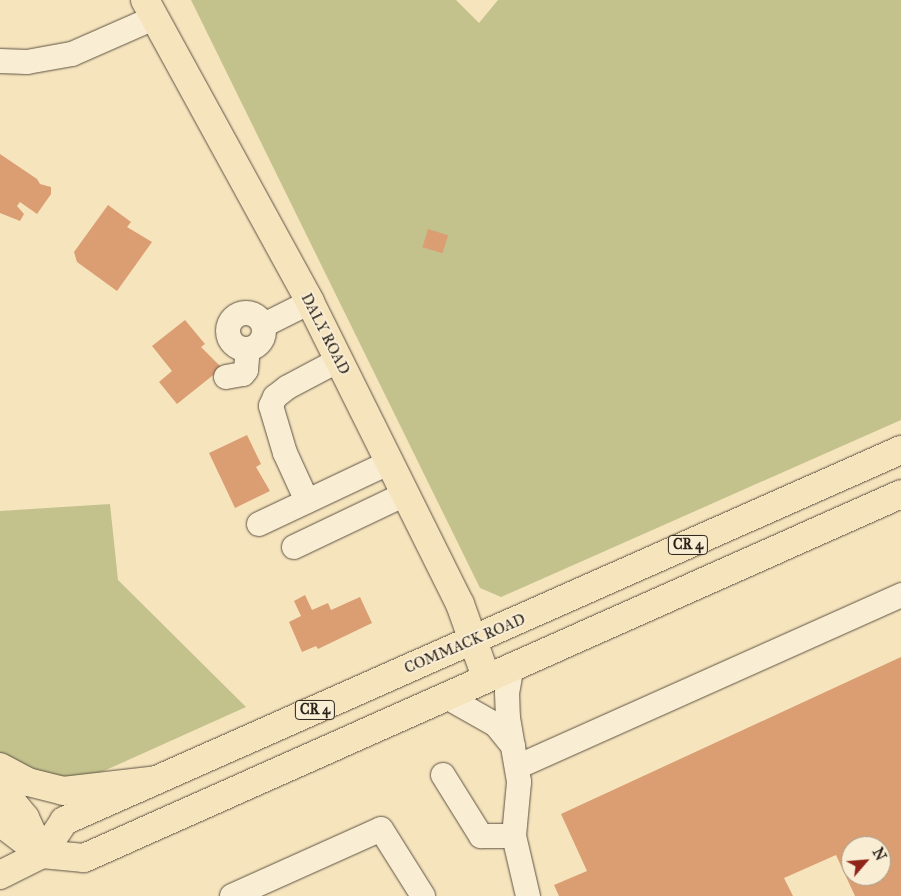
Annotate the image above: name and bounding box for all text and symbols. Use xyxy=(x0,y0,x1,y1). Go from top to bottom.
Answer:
street label: DALY ROAD xyxy=(297,290,353,378)
road number: CR 4 xyxy=(667,534,709,556)
street label: COMMACK ROAD xyxy=(402,610,528,678)
road number: CR 4 xyxy=(294,698,336,722)
north arrow xyxy=(841,836,891,886)
text: N xyxy=(869,845,889,864)

